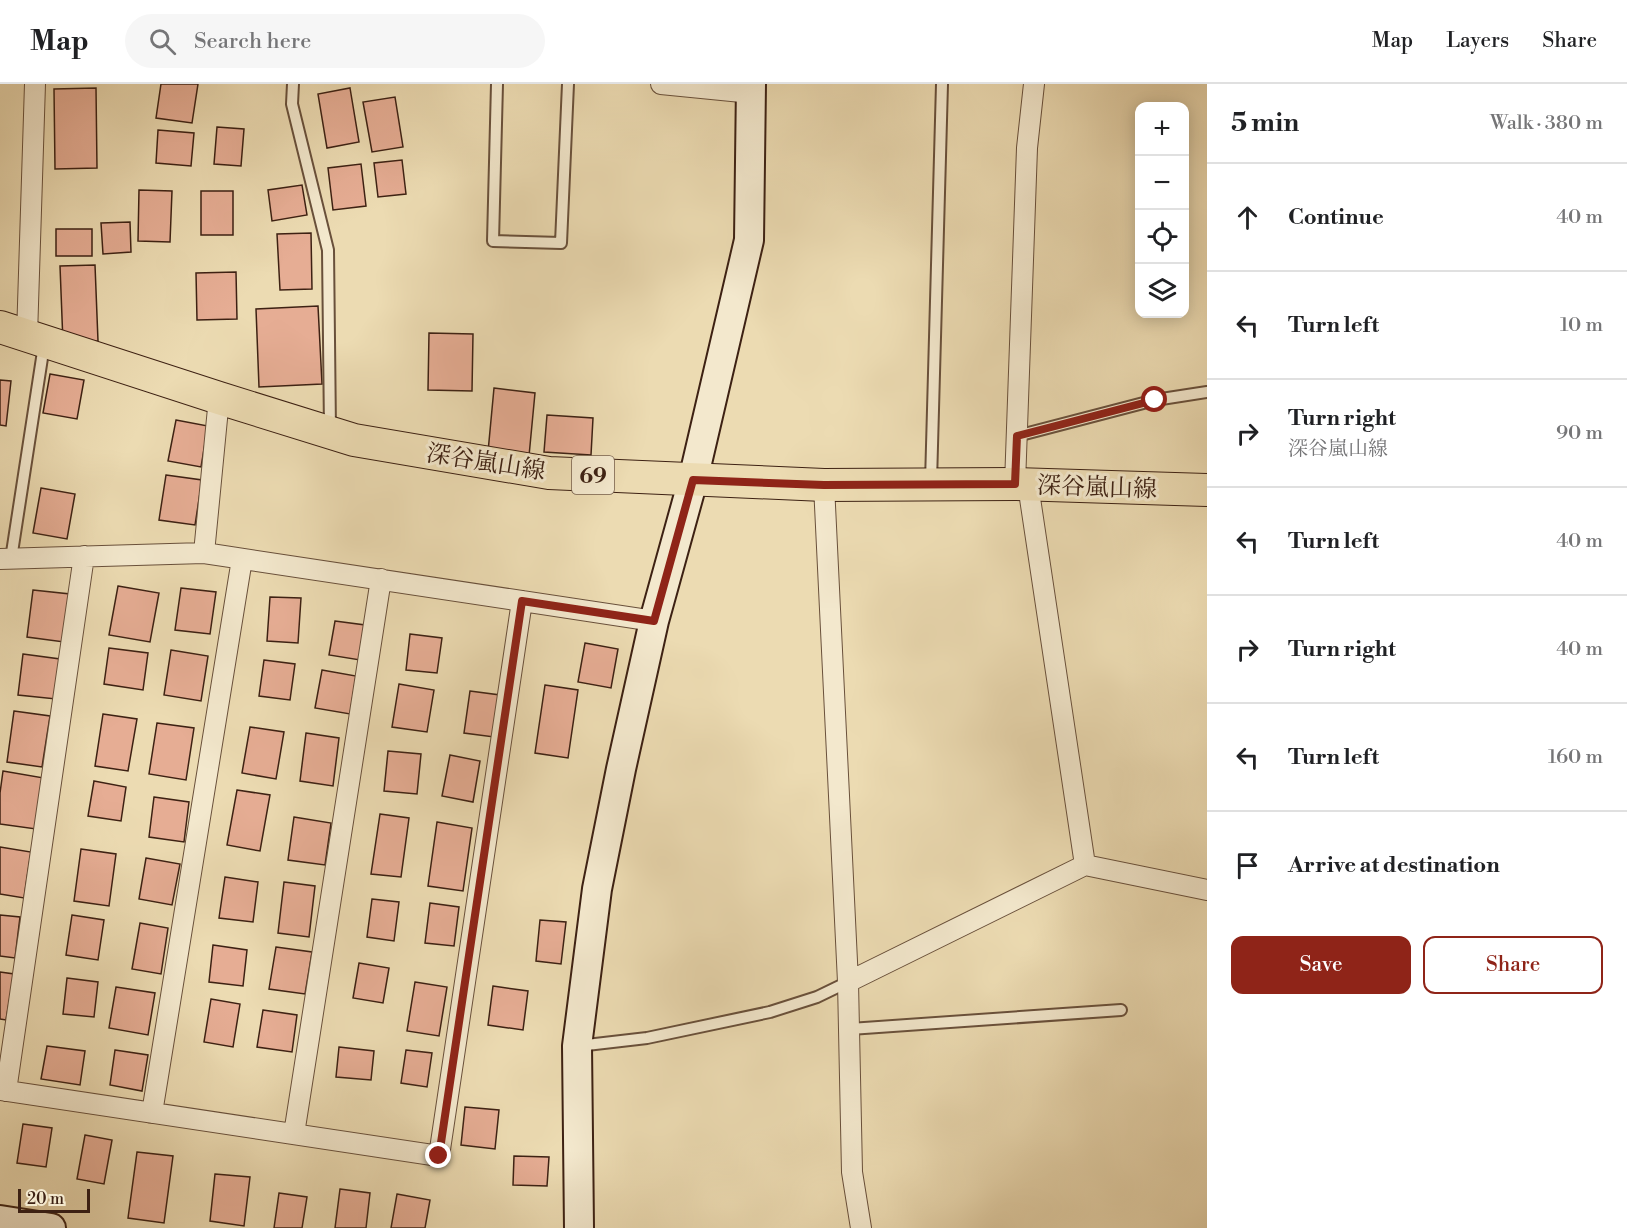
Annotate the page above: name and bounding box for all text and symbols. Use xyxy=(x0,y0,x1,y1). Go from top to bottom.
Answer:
search box xyxy=(125,14,545,68)
text: Map xyxy=(30,24,89,59)
icon: search xyxy=(146,25,179,58)
text: Search here xyxy=(194,28,311,55)
text: Map xyxy=(1372,28,1413,54)
text: Layers xyxy=(1446,28,1509,54)
text: Share xyxy=(1542,28,1597,54)
map controls xyxy=(1135,102,1189,318)
button: + xyxy=(1135,102,1189,156)
text: 5 min xyxy=(1231,107,1299,139)
text: Walk · 380 m xyxy=(1490,111,1603,136)
button: − xyxy=(1135,156,1189,210)
icon: ahead xyxy=(1231,201,1264,234)
text: Continue xyxy=(1288,204,1384,231)
text: 40 m xyxy=(1556,205,1603,230)
button: locate xyxy=(1135,210,1189,264)
button: layers xyxy=(1135,264,1189,318)
icon: left xyxy=(1231,309,1264,342)
text: Turn left xyxy=(1288,312,1379,339)
text: 10 m xyxy=(1560,313,1603,338)
route start xyxy=(1141,386,1167,412)
text: Turn right xyxy=(1288,405,1396,432)
icon: right xyxy=(1231,417,1264,450)
text: 90 m xyxy=(1556,421,1603,446)
text: 深谷嵐山線 xyxy=(1288,437,1388,462)
street label: 深谷嵐山線 xyxy=(424,439,547,487)
road number: 69 xyxy=(572,456,614,494)
street label: 深谷嵐山線 xyxy=(1036,471,1157,505)
icon: left xyxy=(1231,525,1264,558)
text: Turn left xyxy=(1288,528,1379,555)
text: 40 m xyxy=(1556,529,1603,554)
icon: right xyxy=(1231,633,1264,666)
text: Turn right xyxy=(1288,636,1396,663)
text: 40 m xyxy=(1556,637,1603,662)
icon: left xyxy=(1231,741,1264,774)
text: Turn left xyxy=(1288,744,1379,771)
text: 160 m xyxy=(1548,745,1603,770)
icon: arrive xyxy=(1231,849,1264,882)
text: Arrive at destination xyxy=(1288,852,1500,879)
button: Save xyxy=(1231,936,1411,994)
button: Share xyxy=(1423,936,1603,994)
route end xyxy=(425,1142,451,1168)
scale bar xyxy=(18,1186,90,1214)
text: 20 m xyxy=(27,1189,64,1209)

